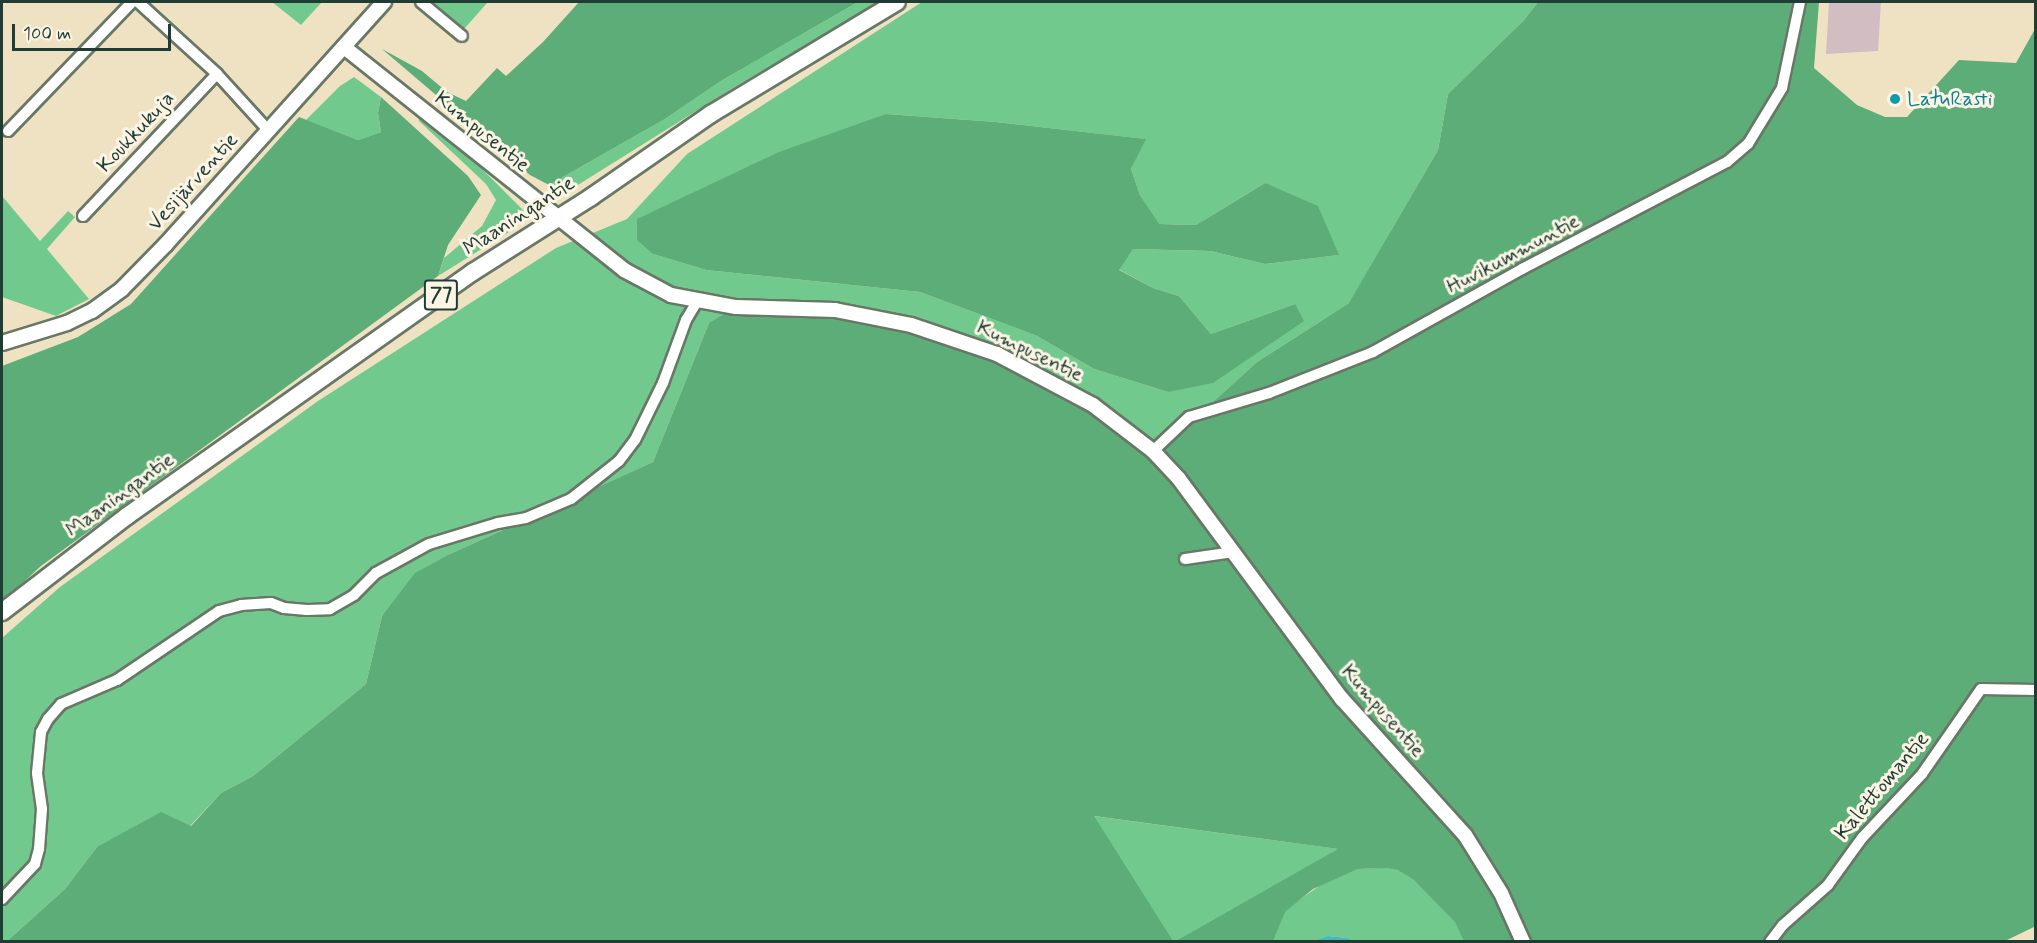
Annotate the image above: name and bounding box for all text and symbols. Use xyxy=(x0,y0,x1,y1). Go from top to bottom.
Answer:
scale bar xyxy=(15,12,174,50)
text: 100 m xyxy=(23,22,71,46)
street label: Koukkukuja xyxy=(92,86,180,178)
street label: Kumpusentie xyxy=(429,86,535,178)
place label: LatuRasti xyxy=(1907,86,1992,112)
marker: LatuRasti xyxy=(1888,92,1902,106)
street label: Vesijärventie xyxy=(142,128,244,236)
street label: Maaningantie xyxy=(459,171,579,261)
street label: Huvikummuntie xyxy=(1442,208,1584,300)
road number: 77 xyxy=(423,278,459,312)
street label: Kumpusentie xyxy=(973,314,1087,388)
street label: Maaningantie xyxy=(61,447,179,543)
street label: Kumpusentie xyxy=(1336,659,1430,763)
street label: Kalettomantie xyxy=(1830,727,1934,845)

